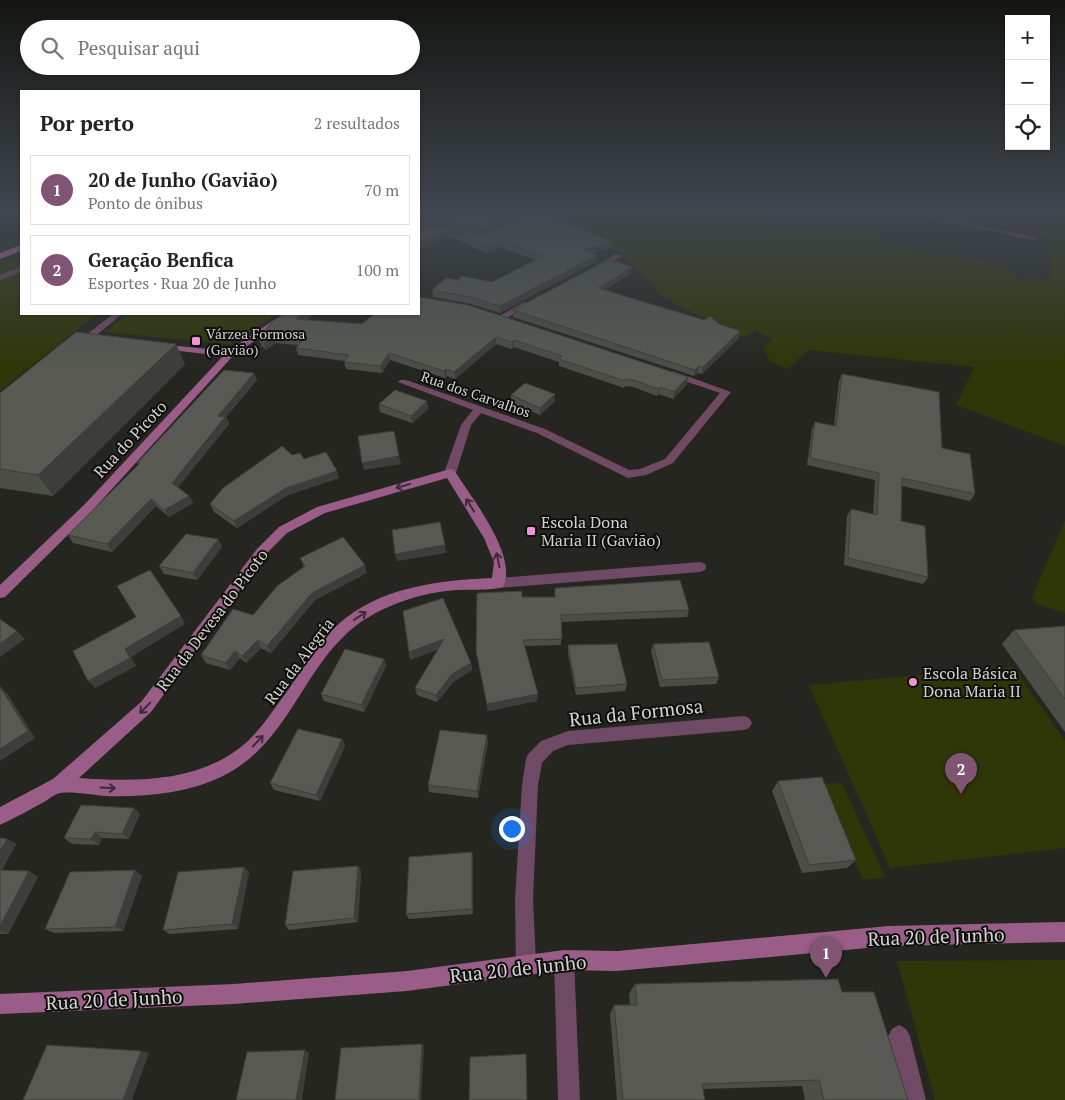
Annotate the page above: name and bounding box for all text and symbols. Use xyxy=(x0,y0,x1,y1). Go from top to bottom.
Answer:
map controls xyxy=(1005,15,1050,150)
button: + xyxy=(1005,15,1050,60)
search box xyxy=(20,20,420,75)
icon: search xyxy=(38,34,66,62)
text: Pesquisar aqui xyxy=(78,35,200,60)
button: − xyxy=(1005,60,1050,105)
button: locate xyxy=(1005,105,1050,150)
text: Por perto xyxy=(40,109,134,137)
text: 2 resultados xyxy=(314,112,400,134)
text: 20 de Junho (Gavião) xyxy=(88,167,278,192)
text: 1 xyxy=(52,179,62,201)
text: 70 m xyxy=(364,179,399,201)
text: Ponto de ônibus xyxy=(88,192,203,214)
text: Geração Benfica xyxy=(88,247,234,272)
text: 2 xyxy=(52,259,62,281)
text: 100 m xyxy=(356,259,399,281)
text: Esportes · Rua 20 de Junho xyxy=(88,272,276,294)
place label: Várzea Formosa (Gavião) xyxy=(206,324,305,359)
marker: Várzea Formosa (Gavião) xyxy=(190,335,202,347)
street label: Rua dos Carvalhos xyxy=(419,366,533,422)
street label: Rua do Picoto xyxy=(89,396,172,482)
one-way arrow xyxy=(396,482,412,491)
one-way arrow xyxy=(465,498,475,512)
place label: Escola Dona Maria II (Gavião) xyxy=(541,511,661,551)
marker: Escola Dona Maria II (Gavião) xyxy=(525,525,537,537)
street label: Rua da Devesa do Picoto xyxy=(151,544,273,696)
one-way arrow xyxy=(492,552,502,568)
one-way arrow xyxy=(353,611,367,621)
street label: Rua da Alegria xyxy=(259,613,339,709)
place label: Escola Básica Dona Maria II xyxy=(923,662,1021,702)
marker: Escola Básica Dona Maria II xyxy=(907,676,919,688)
street label: Rua da Formosa xyxy=(568,692,705,731)
one-way arrow xyxy=(139,702,151,714)
one-way arrow xyxy=(252,735,264,748)
pin: 2 xyxy=(945,753,977,794)
one-way arrow xyxy=(100,783,116,792)
your location xyxy=(499,816,525,842)
street label: Rua 20 de Junho xyxy=(867,921,1005,951)
pin: 1 xyxy=(810,937,842,978)
street label: Rua 20 de Junho xyxy=(448,948,588,988)
street label: Rua 20 de Junho xyxy=(45,983,183,1015)

